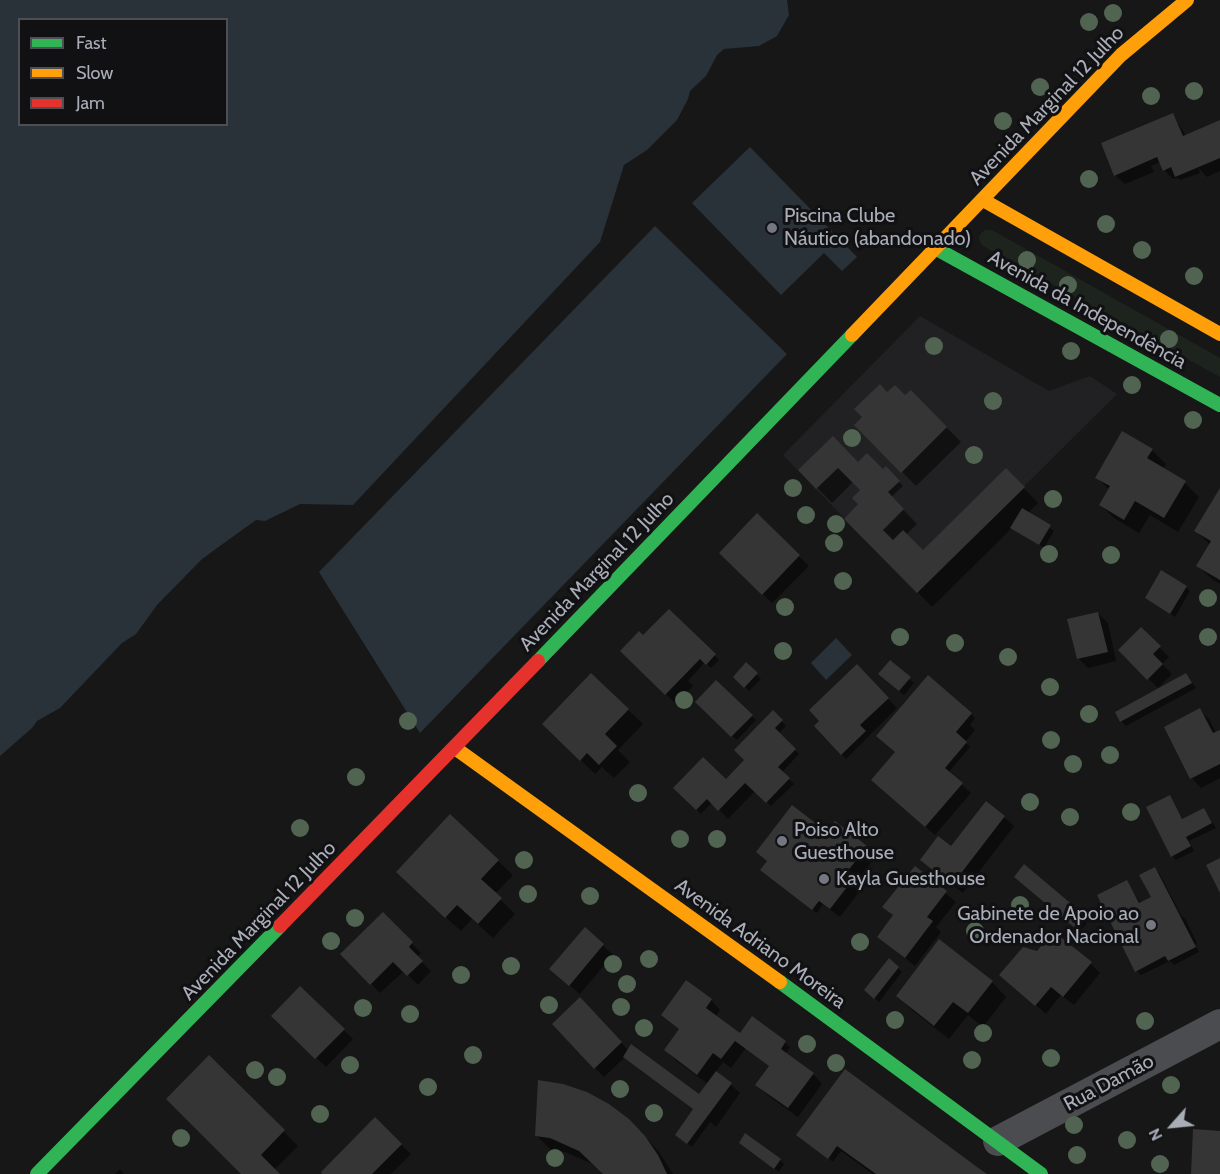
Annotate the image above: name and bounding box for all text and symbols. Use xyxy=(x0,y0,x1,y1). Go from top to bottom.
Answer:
legend xyxy=(18,18,228,126)
street label: Avenida Marginal 12 Julho xyxy=(965,21,1129,191)
text: Fast xyxy=(76,32,107,54)
text: Slow xyxy=(76,62,113,84)
text: Jam xyxy=(76,92,105,114)
place label: Piscina Clube Náutico (abandonado) xyxy=(784,204,971,251)
marker: Piscina Clube Náutico (abandonado) xyxy=(765,221,779,235)
street label: Avenida da Independência xyxy=(984,246,1190,374)
street label: Avenida Marginal 12 Julho xyxy=(515,487,679,657)
place label: Poiso Alto Guesthouse xyxy=(794,818,894,865)
marker: Poiso Alto Guesthouse xyxy=(775,834,789,848)
street label: Avenida Marginal 12 Julho xyxy=(177,836,341,1006)
place label: Kayla Guesthouse xyxy=(836,867,985,891)
marker: Kayla Guesthouse xyxy=(817,872,831,886)
street label: Avenida Adriano Moreira xyxy=(670,874,850,1014)
place label: Gabinete de Apoio ao Ordenador Nacional xyxy=(957,902,1139,949)
marker: Gabinete de Apoio ao Ordenador Nacional xyxy=(1144,918,1158,932)
street label: Rua Damão xyxy=(1060,1049,1158,1117)
north arrow xyxy=(1142,1096,1202,1156)
text: N xyxy=(1144,1125,1167,1144)

